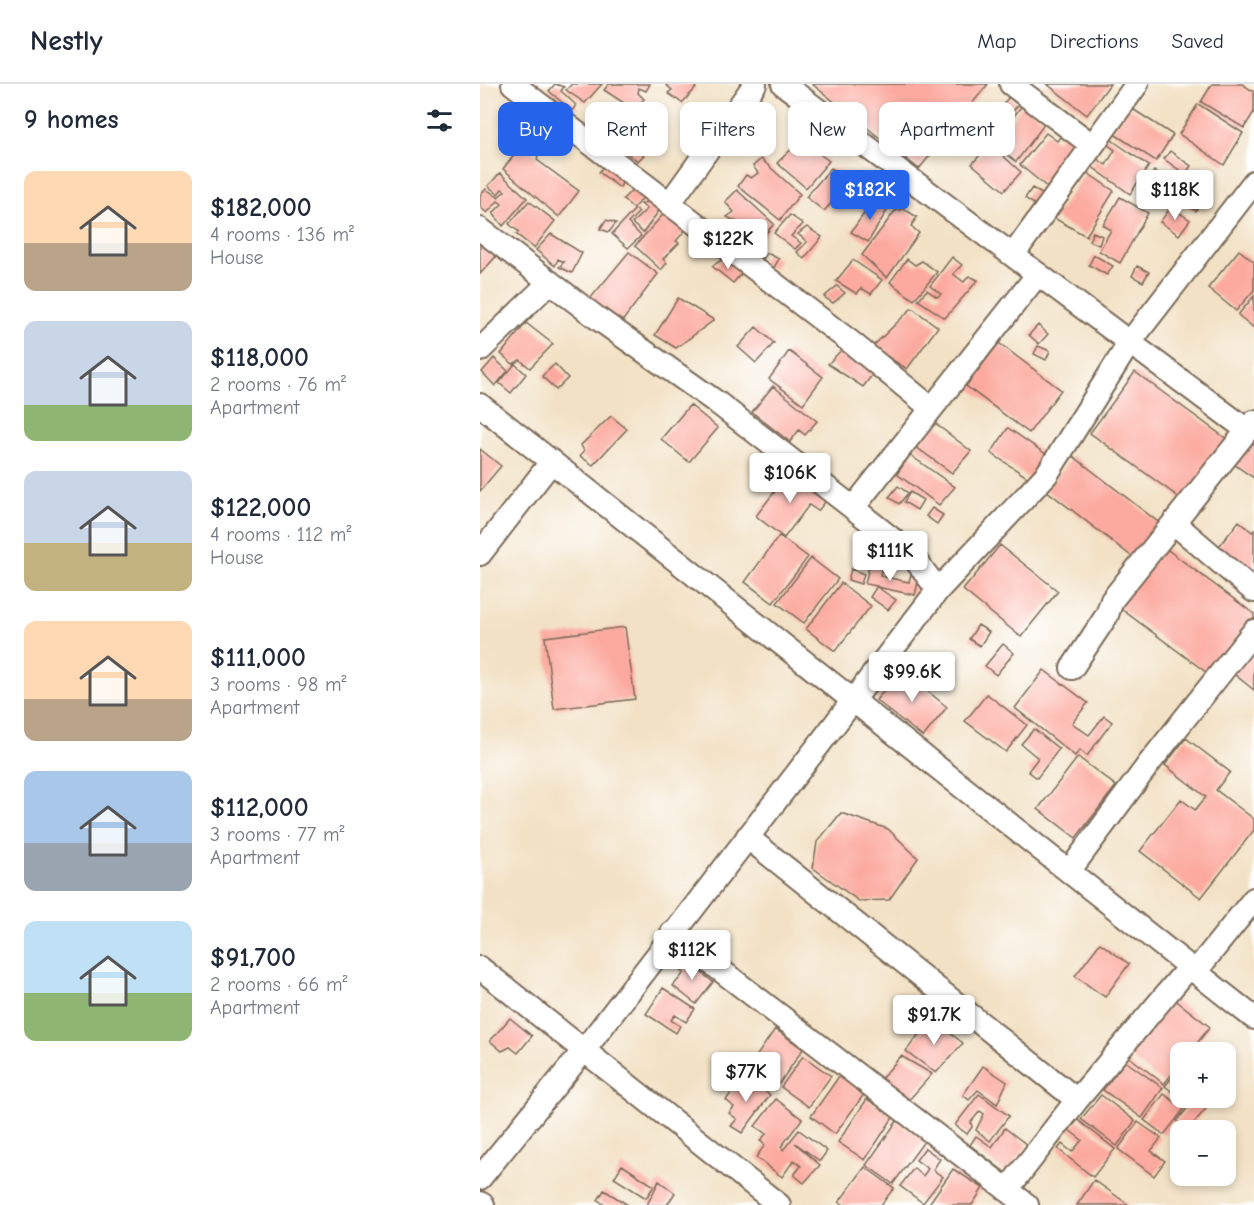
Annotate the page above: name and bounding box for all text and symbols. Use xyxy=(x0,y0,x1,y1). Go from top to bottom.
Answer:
text: Nestly xyxy=(30,25,103,57)
text: Map xyxy=(977,29,1017,53)
text: Directions xyxy=(1050,29,1139,53)
text: Saved xyxy=(1172,29,1224,53)
chip: Buy xyxy=(498,102,573,156)
chip: Rent xyxy=(585,102,668,156)
chip: Filters xyxy=(680,102,776,156)
chip: New xyxy=(788,102,867,156)
chip: Apartment xyxy=(879,102,1015,156)
icon: filters xyxy=(423,104,456,137)
text: 9 homes xyxy=(24,105,119,135)
pin: $182K xyxy=(828,170,912,221)
pin: $118K xyxy=(1133,170,1217,221)
text: $182K xyxy=(844,178,896,201)
text: $118K xyxy=(1150,178,1200,201)
text: $182,000 xyxy=(210,193,312,223)
icon: home xyxy=(72,195,144,267)
pin: $122K xyxy=(686,219,770,270)
text: 4 rooms · 136 m² xyxy=(210,223,354,246)
text: $122K xyxy=(702,227,754,250)
text: House xyxy=(210,246,264,269)
text: $118,000 xyxy=(210,343,309,373)
icon: home xyxy=(72,345,144,417)
text: 2 rooms · 76 m² xyxy=(210,373,346,396)
text: Apartment xyxy=(210,396,300,419)
pin: $106K xyxy=(748,453,832,504)
text: $106K xyxy=(763,461,817,484)
text: $122,000 xyxy=(210,493,311,523)
icon: home xyxy=(72,495,144,567)
text: 4 rooms · 112 m² xyxy=(210,523,351,546)
pin: $111K xyxy=(848,531,932,582)
text: $111K xyxy=(867,539,913,562)
text: House xyxy=(210,546,264,569)
text: $111,000 xyxy=(210,643,306,673)
icon: home xyxy=(72,645,144,717)
pin: $99.6K xyxy=(863,652,961,703)
text: $99.6K xyxy=(883,660,941,683)
text: 3 rooms · 98 m² xyxy=(210,673,346,696)
text: Apartment xyxy=(210,696,300,719)
text: $112,000 xyxy=(210,793,309,823)
icon: home xyxy=(72,795,144,867)
text: 3 rooms · 77 m² xyxy=(210,823,344,846)
text: Apartment xyxy=(210,846,300,869)
pin: $112K xyxy=(650,930,734,981)
text: $112K xyxy=(668,938,716,961)
text: $91,700 xyxy=(210,943,296,973)
icon: home xyxy=(72,945,144,1017)
text: 2 rooms · 66 m² xyxy=(210,973,348,996)
pin: $91.7K xyxy=(885,995,983,1046)
text: Apartment xyxy=(210,996,300,1019)
text: $91.7K xyxy=(907,1003,961,1026)
map controls xyxy=(1170,1042,1236,1186)
button: + xyxy=(1170,1042,1236,1108)
pin: $77K xyxy=(710,1052,782,1103)
text: $77K xyxy=(725,1060,767,1083)
button: − xyxy=(1170,1120,1236,1186)

